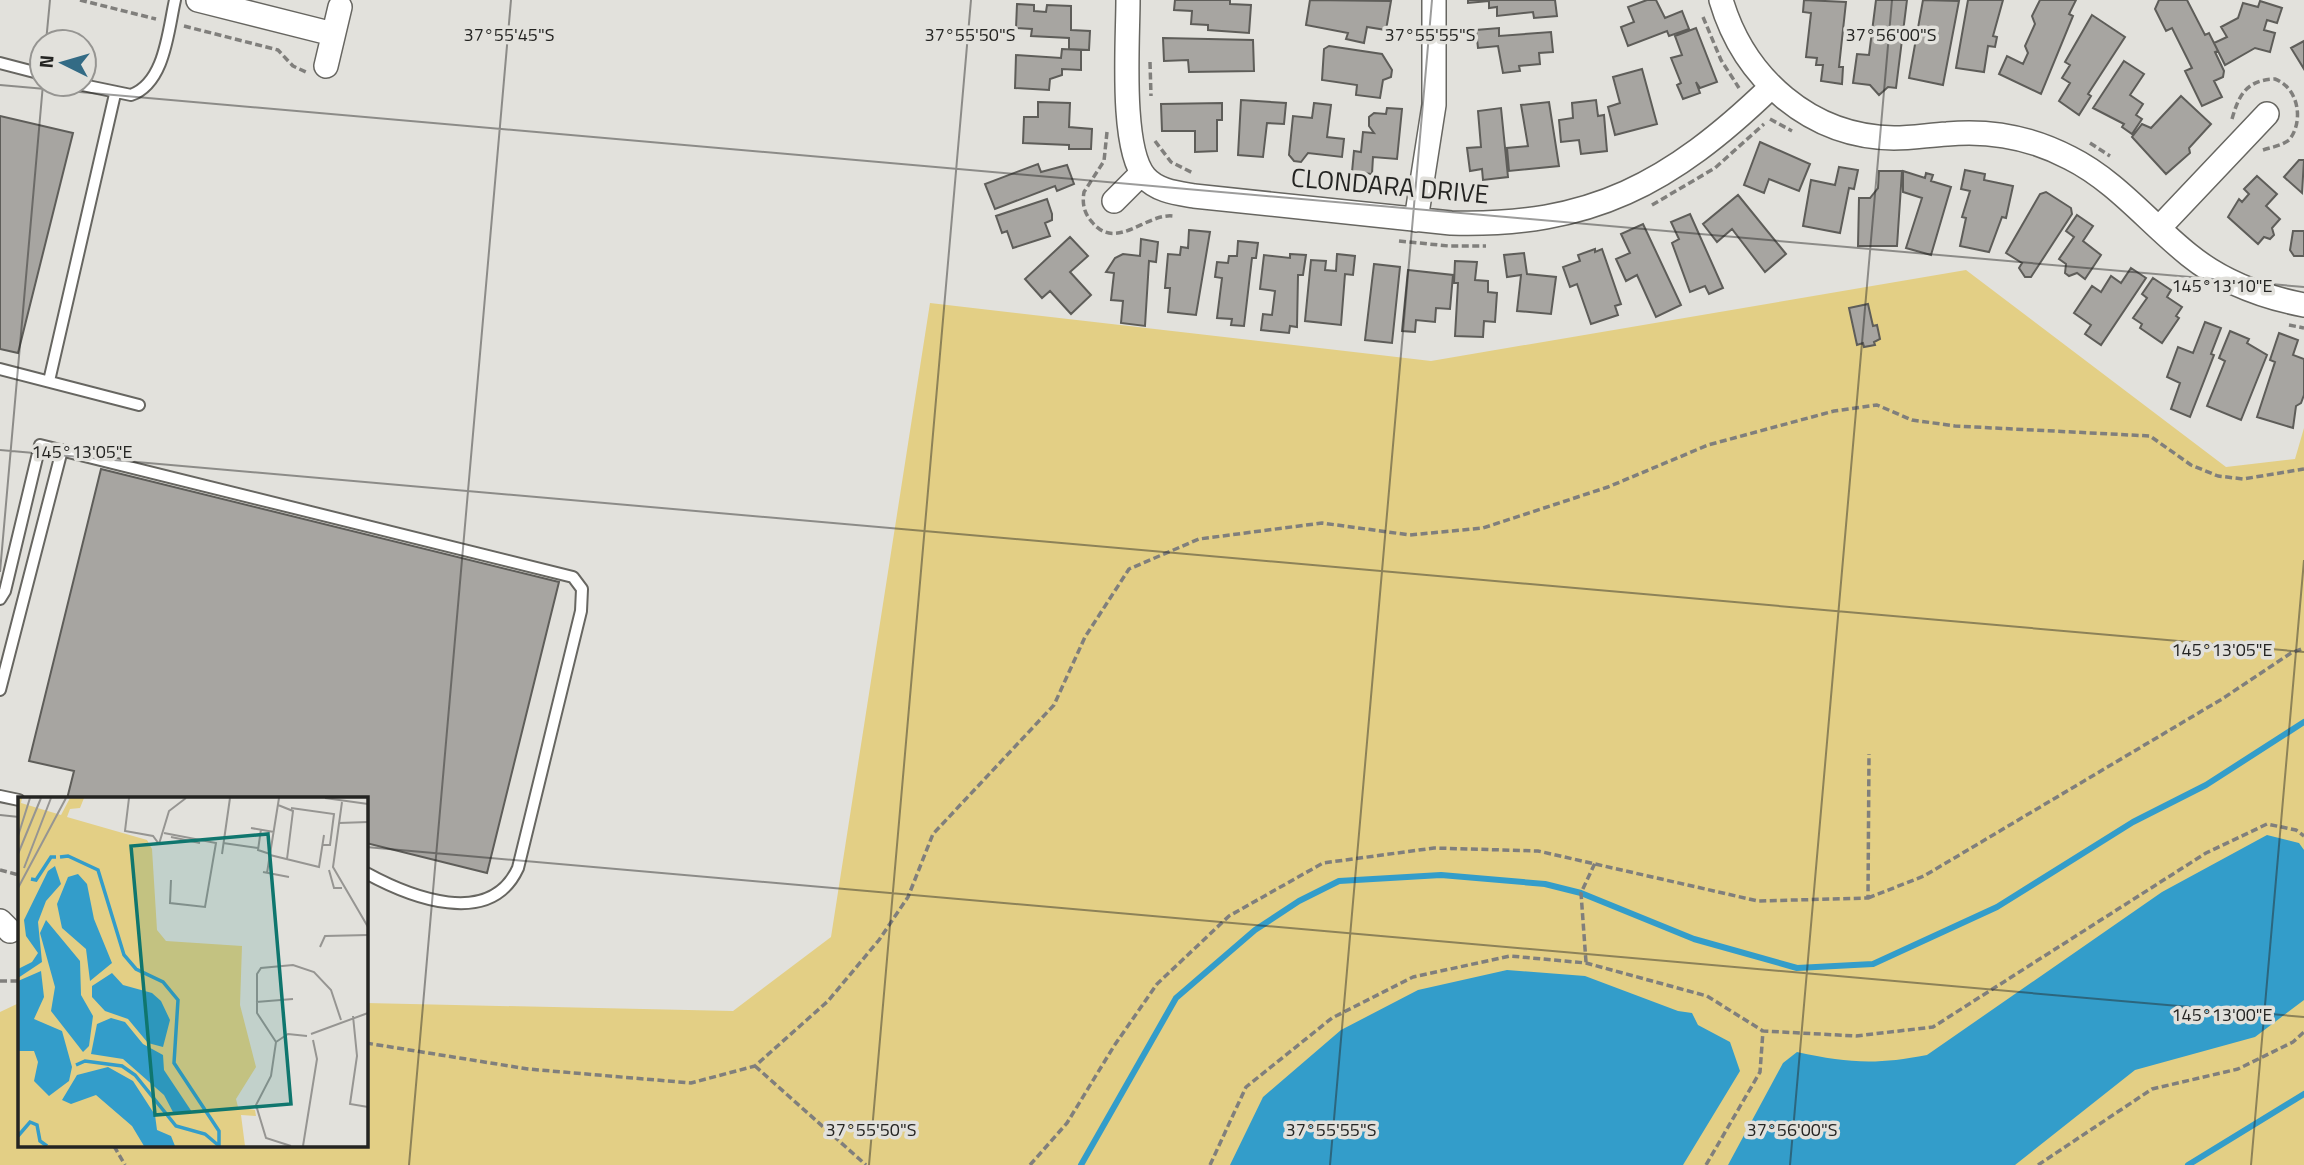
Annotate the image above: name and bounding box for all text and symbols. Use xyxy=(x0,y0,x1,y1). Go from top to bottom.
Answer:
text: 37°55'45"S xyxy=(464,21,554,48)
text: 37°55'50"S xyxy=(925,21,1015,48)
text: 37°55'55"S xyxy=(1385,21,1475,48)
text: 37°56'00"S xyxy=(1846,21,1936,48)
north arrow xyxy=(28,28,98,98)
text: N xyxy=(31,54,61,69)
street label: CLONDARA DRIVE xyxy=(1289,157,1491,214)
text: 145°13'10"E xyxy=(2171,272,2273,299)
text: 145°13'05"E xyxy=(31,438,133,465)
text: 145°13'05"E xyxy=(2171,636,2273,663)
inset map xyxy=(18,797,368,1148)
text: 145°13'00"E xyxy=(2171,1001,2273,1028)
text: 37°55'50"S xyxy=(826,1116,916,1143)
text: 37°55'55"S xyxy=(1286,1116,1376,1143)
text: 37°56'00"S xyxy=(1747,1116,1837,1143)

